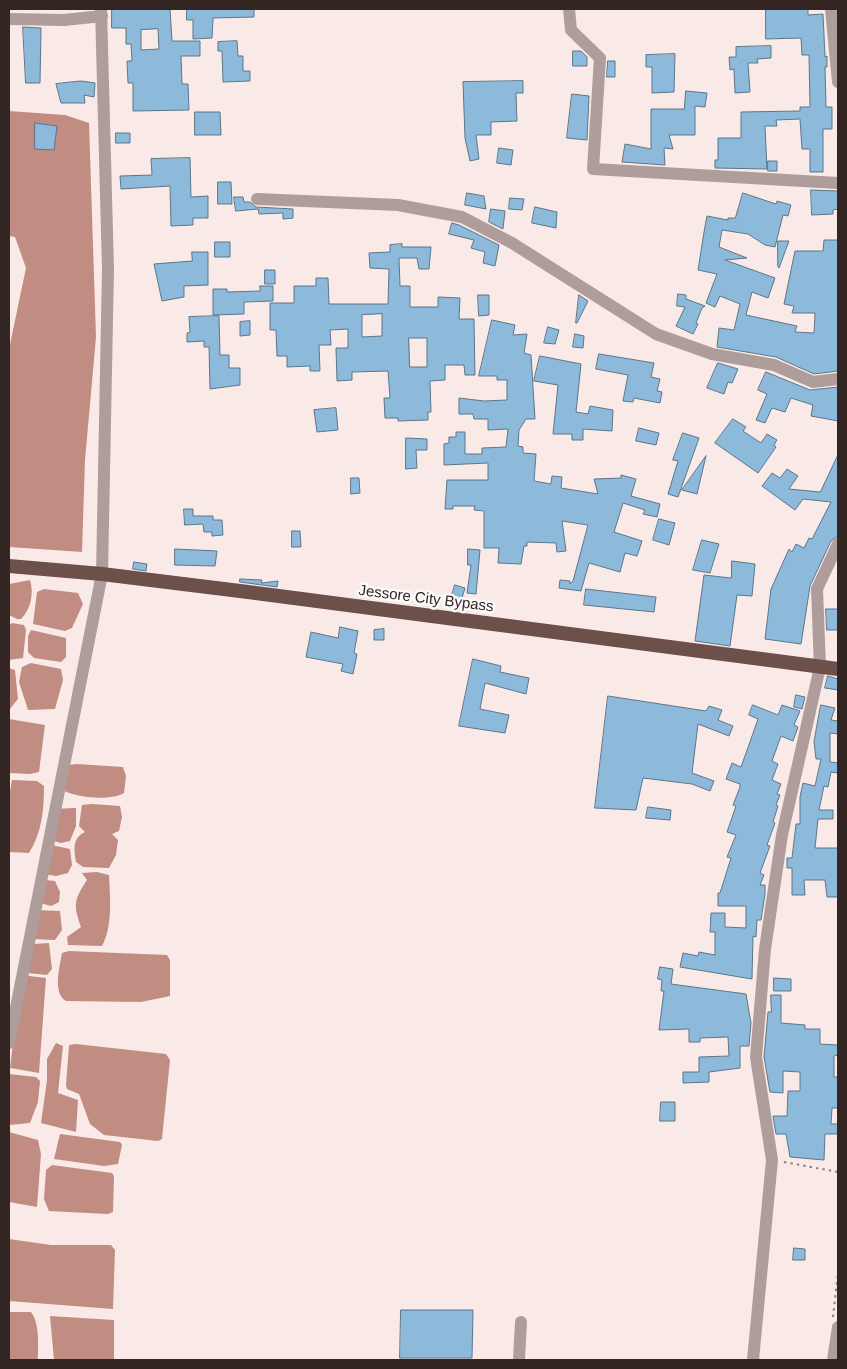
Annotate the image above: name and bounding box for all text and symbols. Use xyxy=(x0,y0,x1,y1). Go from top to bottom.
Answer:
street label: Jessore City Bypass xyxy=(357,582,495,616)

